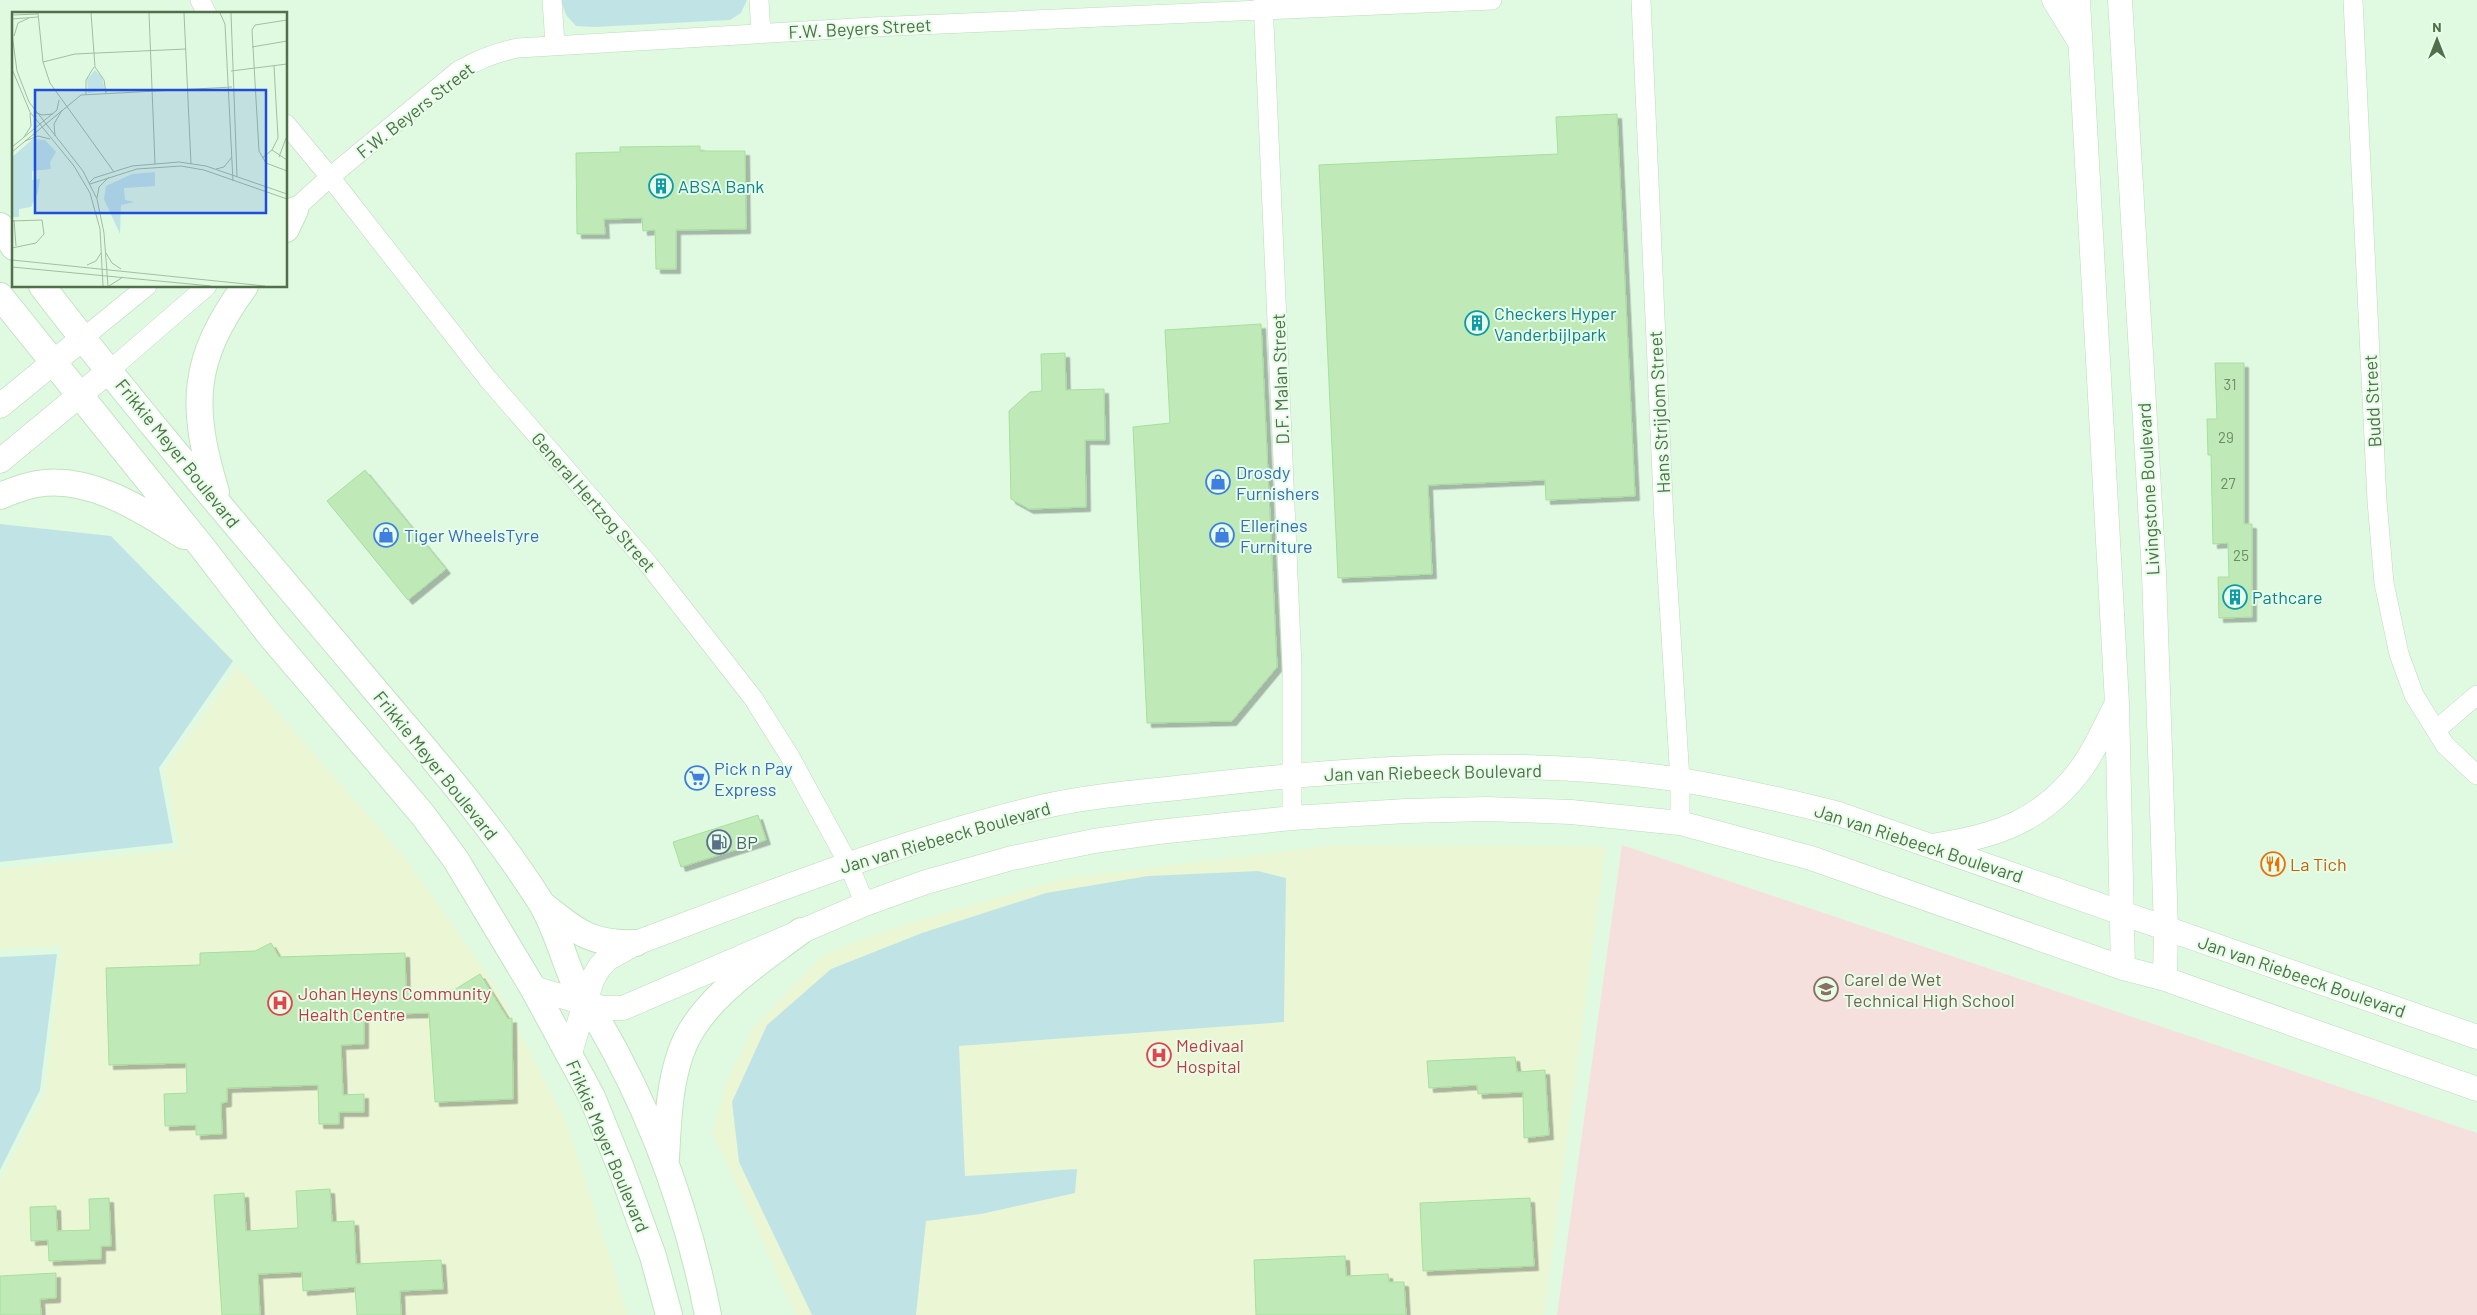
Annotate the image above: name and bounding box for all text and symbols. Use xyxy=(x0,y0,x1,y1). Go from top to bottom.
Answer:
inset map xyxy=(12,12,288,288)
street label: F.W. Beyers Street xyxy=(788,13,932,43)
north arrow xyxy=(2412,15,2462,65)
text: N xyxy=(2432,18,2442,35)
street label: F.W. Beyers Street xyxy=(352,57,478,163)
building icon: ABSA Bank xyxy=(648,173,674,199)
place label: ABSA Bank xyxy=(678,175,764,197)
place label: Checkers Hyper Vanderbijlpark xyxy=(1494,302,1617,345)
building icon: Checkers Hyper Vanderbijlpark xyxy=(1464,310,1490,336)
street label: D.F. Malan Street xyxy=(1267,313,1293,445)
street label: Hans Strijdom Street xyxy=(1644,330,1674,494)
street label: Budd Street xyxy=(2359,354,2385,448)
street label: Frikkie Meyer Boulevard xyxy=(111,374,245,532)
house number: 31 xyxy=(2224,375,2236,393)
street label: Livingstone Boulevard xyxy=(2132,402,2164,576)
street label: General Hertzog Street xyxy=(527,428,661,576)
house number: 29 xyxy=(2218,428,2234,446)
place label: Drosdy Furnishers xyxy=(1236,461,1319,504)
shop icon: Drosdy Furnishers xyxy=(1205,469,1231,495)
house number: 27 xyxy=(2220,474,2236,492)
place label: Ellerines Furniture xyxy=(1240,514,1313,557)
shop icon: Tiger WheelsTyre xyxy=(373,522,399,548)
shop icon: Ellerines Furniture xyxy=(1209,522,1235,548)
place label: Tiger WheelsTyre xyxy=(404,524,539,546)
house number: 25 xyxy=(2233,546,2249,564)
building icon: Pathcare xyxy=(2222,584,2248,610)
place label: Pathcare xyxy=(2252,586,2322,608)
street label: Frikkie Meyer Boulevard xyxy=(369,686,503,844)
place label: Pick n Pay Express xyxy=(714,757,793,800)
street label: Jan van Riebeeck Boulevard xyxy=(1324,759,1542,785)
supermarket icon: Pick n Pay Express xyxy=(684,765,710,791)
street label: Jan van Riebeeck Boulevard xyxy=(837,796,1053,878)
street label: Jan van Riebeeck Boulevard xyxy=(1812,799,2026,887)
fuel station icon: BP xyxy=(706,829,732,855)
place label: BP xyxy=(736,831,758,853)
restaurant icon: La Tich xyxy=(2260,851,2286,877)
place label: La Tich xyxy=(2290,853,2347,875)
street label: Jan van Riebeeck Boulevard xyxy=(2195,930,2409,1022)
place label: Carel de Wet Technical High School xyxy=(1844,968,2015,1011)
school or university icon: Carel de Wet Technical High School xyxy=(1813,976,1839,1002)
place label: Johan Heyns Community Health Centre xyxy=(298,982,491,1025)
hospital icon: Johan Heyns Community Health Centre xyxy=(267,990,293,1016)
place label: Medivaal Hospital xyxy=(1176,1034,1244,1077)
hospital icon: Medivaal Hospital xyxy=(1146,1042,1172,1068)
street label: Frikkie Meyer Boulevard xyxy=(562,1057,654,1235)

